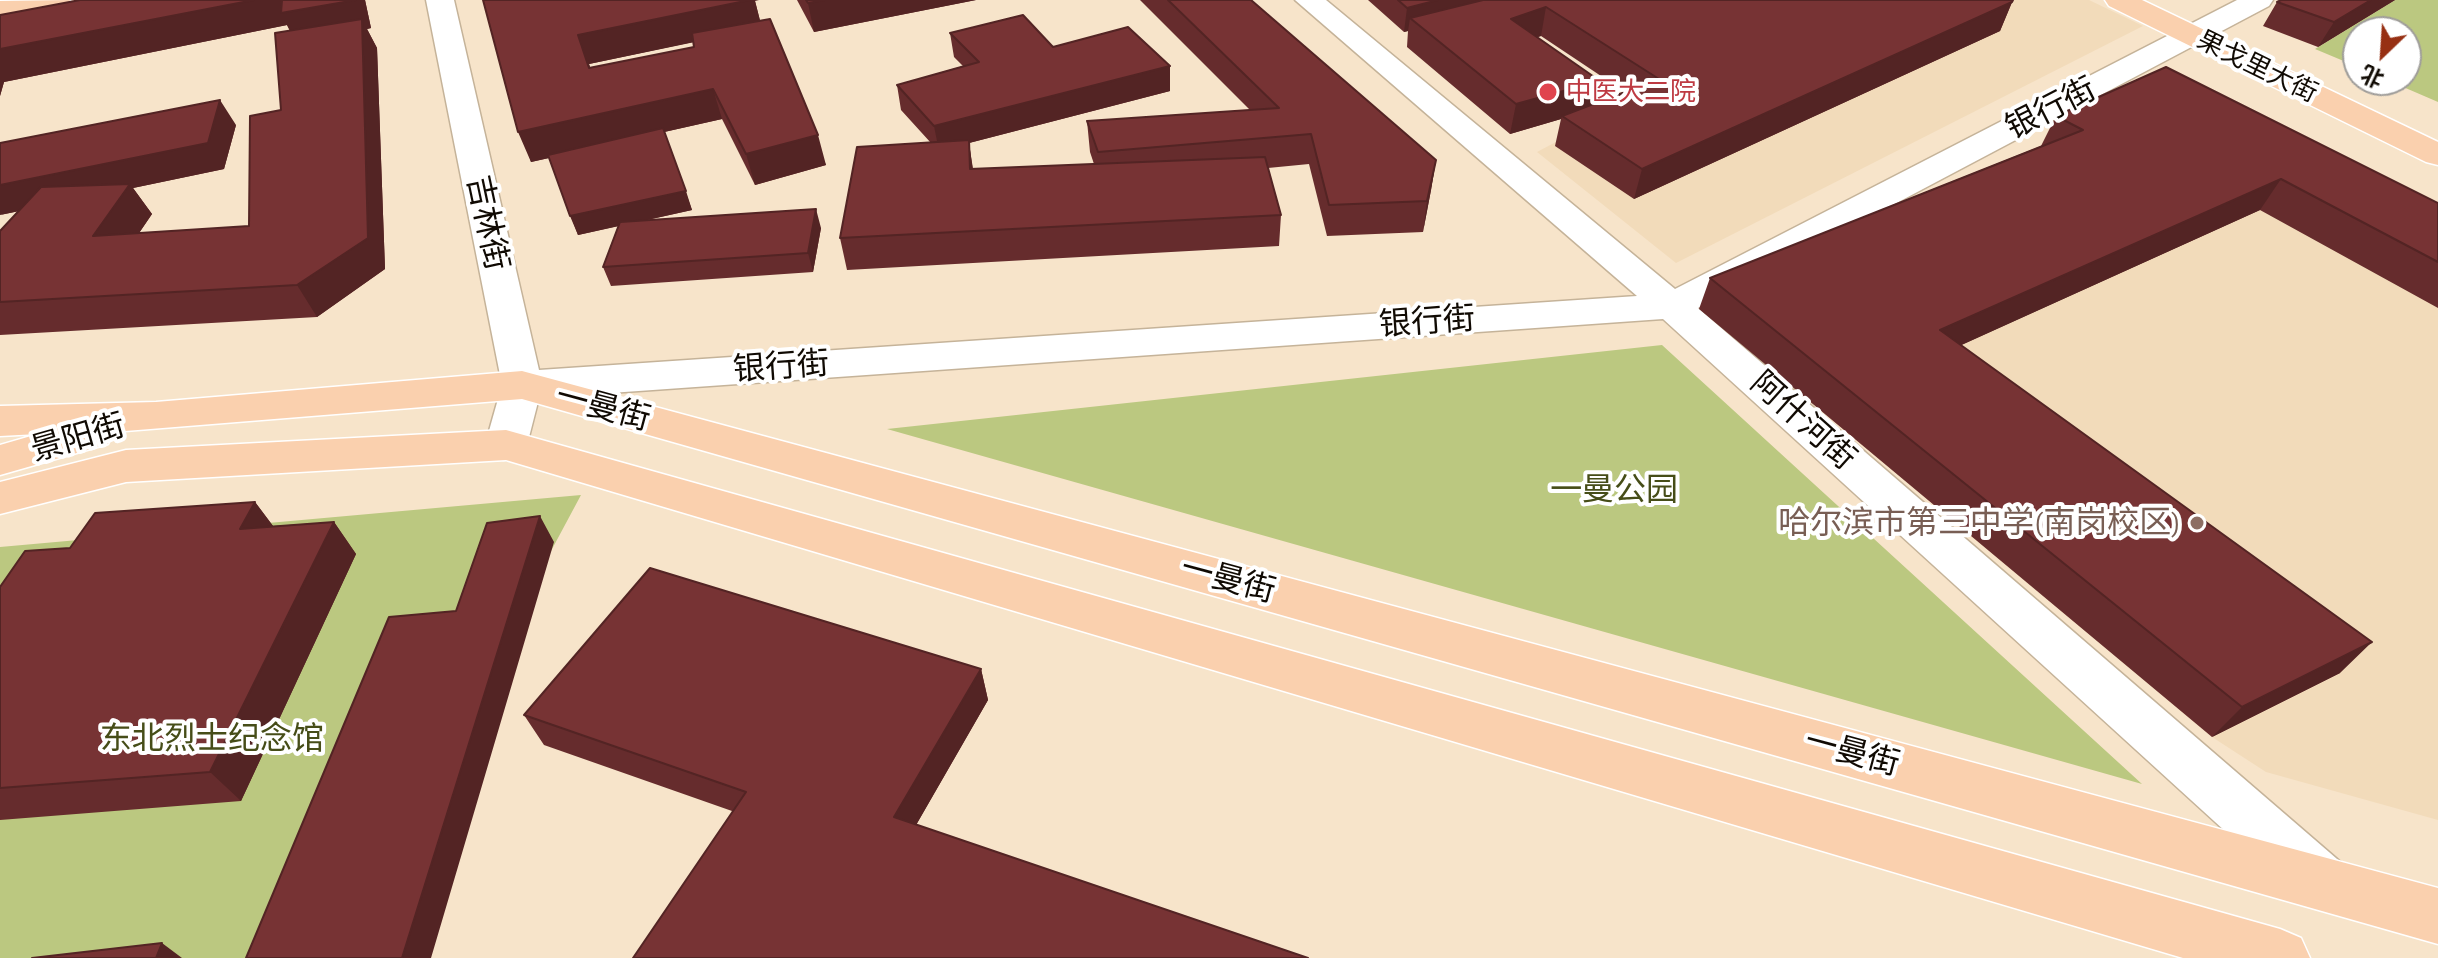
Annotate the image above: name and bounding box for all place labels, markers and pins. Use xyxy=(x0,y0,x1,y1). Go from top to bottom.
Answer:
place label: 中医大二院 xyxy=(1566,76,1696,108)
marker: 中医大二院 xyxy=(1537,81,1559,103)
place label: 哈尔滨市第三中学(南岗校区) xyxy=(1778,504,2181,542)
marker: 哈尔滨市第三中学(南岗校区) xyxy=(2188,514,2206,532)

